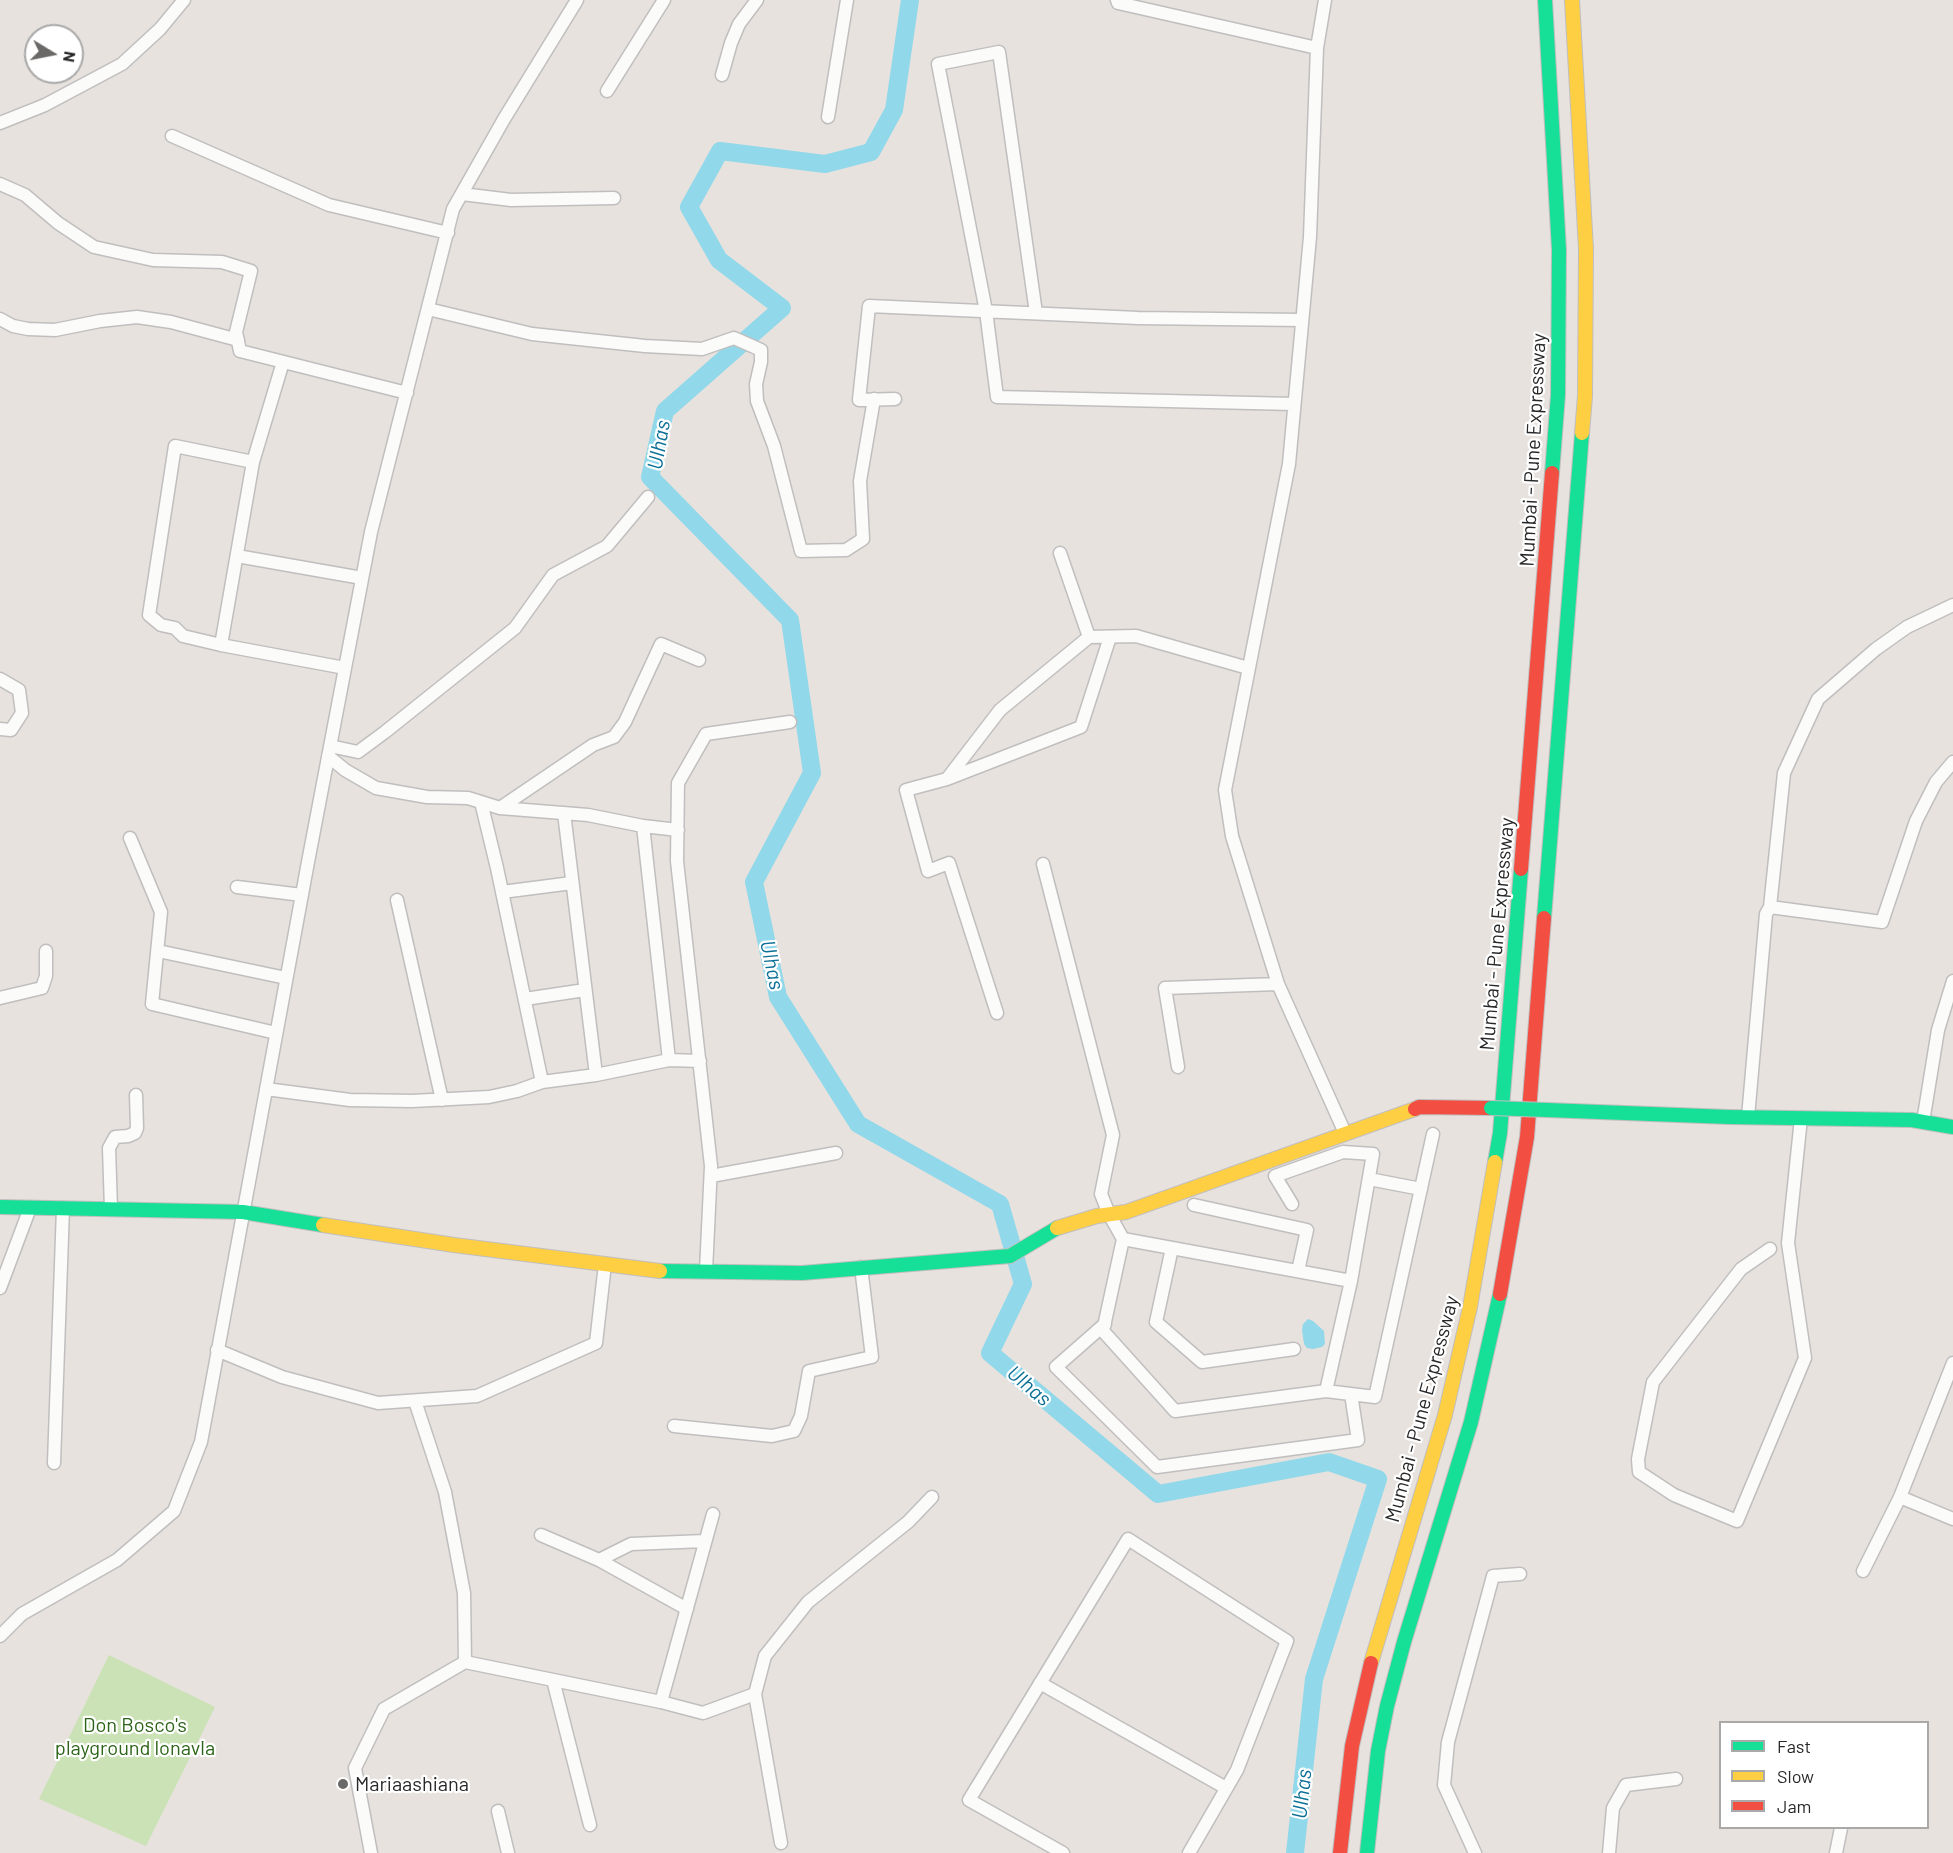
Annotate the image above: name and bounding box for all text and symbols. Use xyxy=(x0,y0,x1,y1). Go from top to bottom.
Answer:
north arrow xyxy=(24,24,84,84)
text: N xyxy=(60,50,81,64)
street label: Mumbai - Pune Expressway xyxy=(1515,333,1551,567)
water label: Ulhas xyxy=(642,418,676,472)
street label: Mumbai - Pune Expressway xyxy=(1475,817,1519,1051)
water label: Ulhas xyxy=(754,938,790,992)
street label: Mumbai - Pune Expressway xyxy=(1380,1293,1464,1525)
water label: Ulhas xyxy=(1002,1360,1056,1412)
park label: Don Bosco's playground lonavla xyxy=(55,1713,215,1760)
legend xyxy=(1719,1721,1929,1829)
text: Fast xyxy=(1777,1735,1811,1757)
text: Slow xyxy=(1777,1765,1814,1787)
water label: Ulhas xyxy=(1287,1768,1317,1820)
place label: Mariaashiana xyxy=(355,1772,469,1796)
marker: Mariaashiana xyxy=(336,1777,350,1791)
text: Jam xyxy=(1777,1795,1811,1817)

